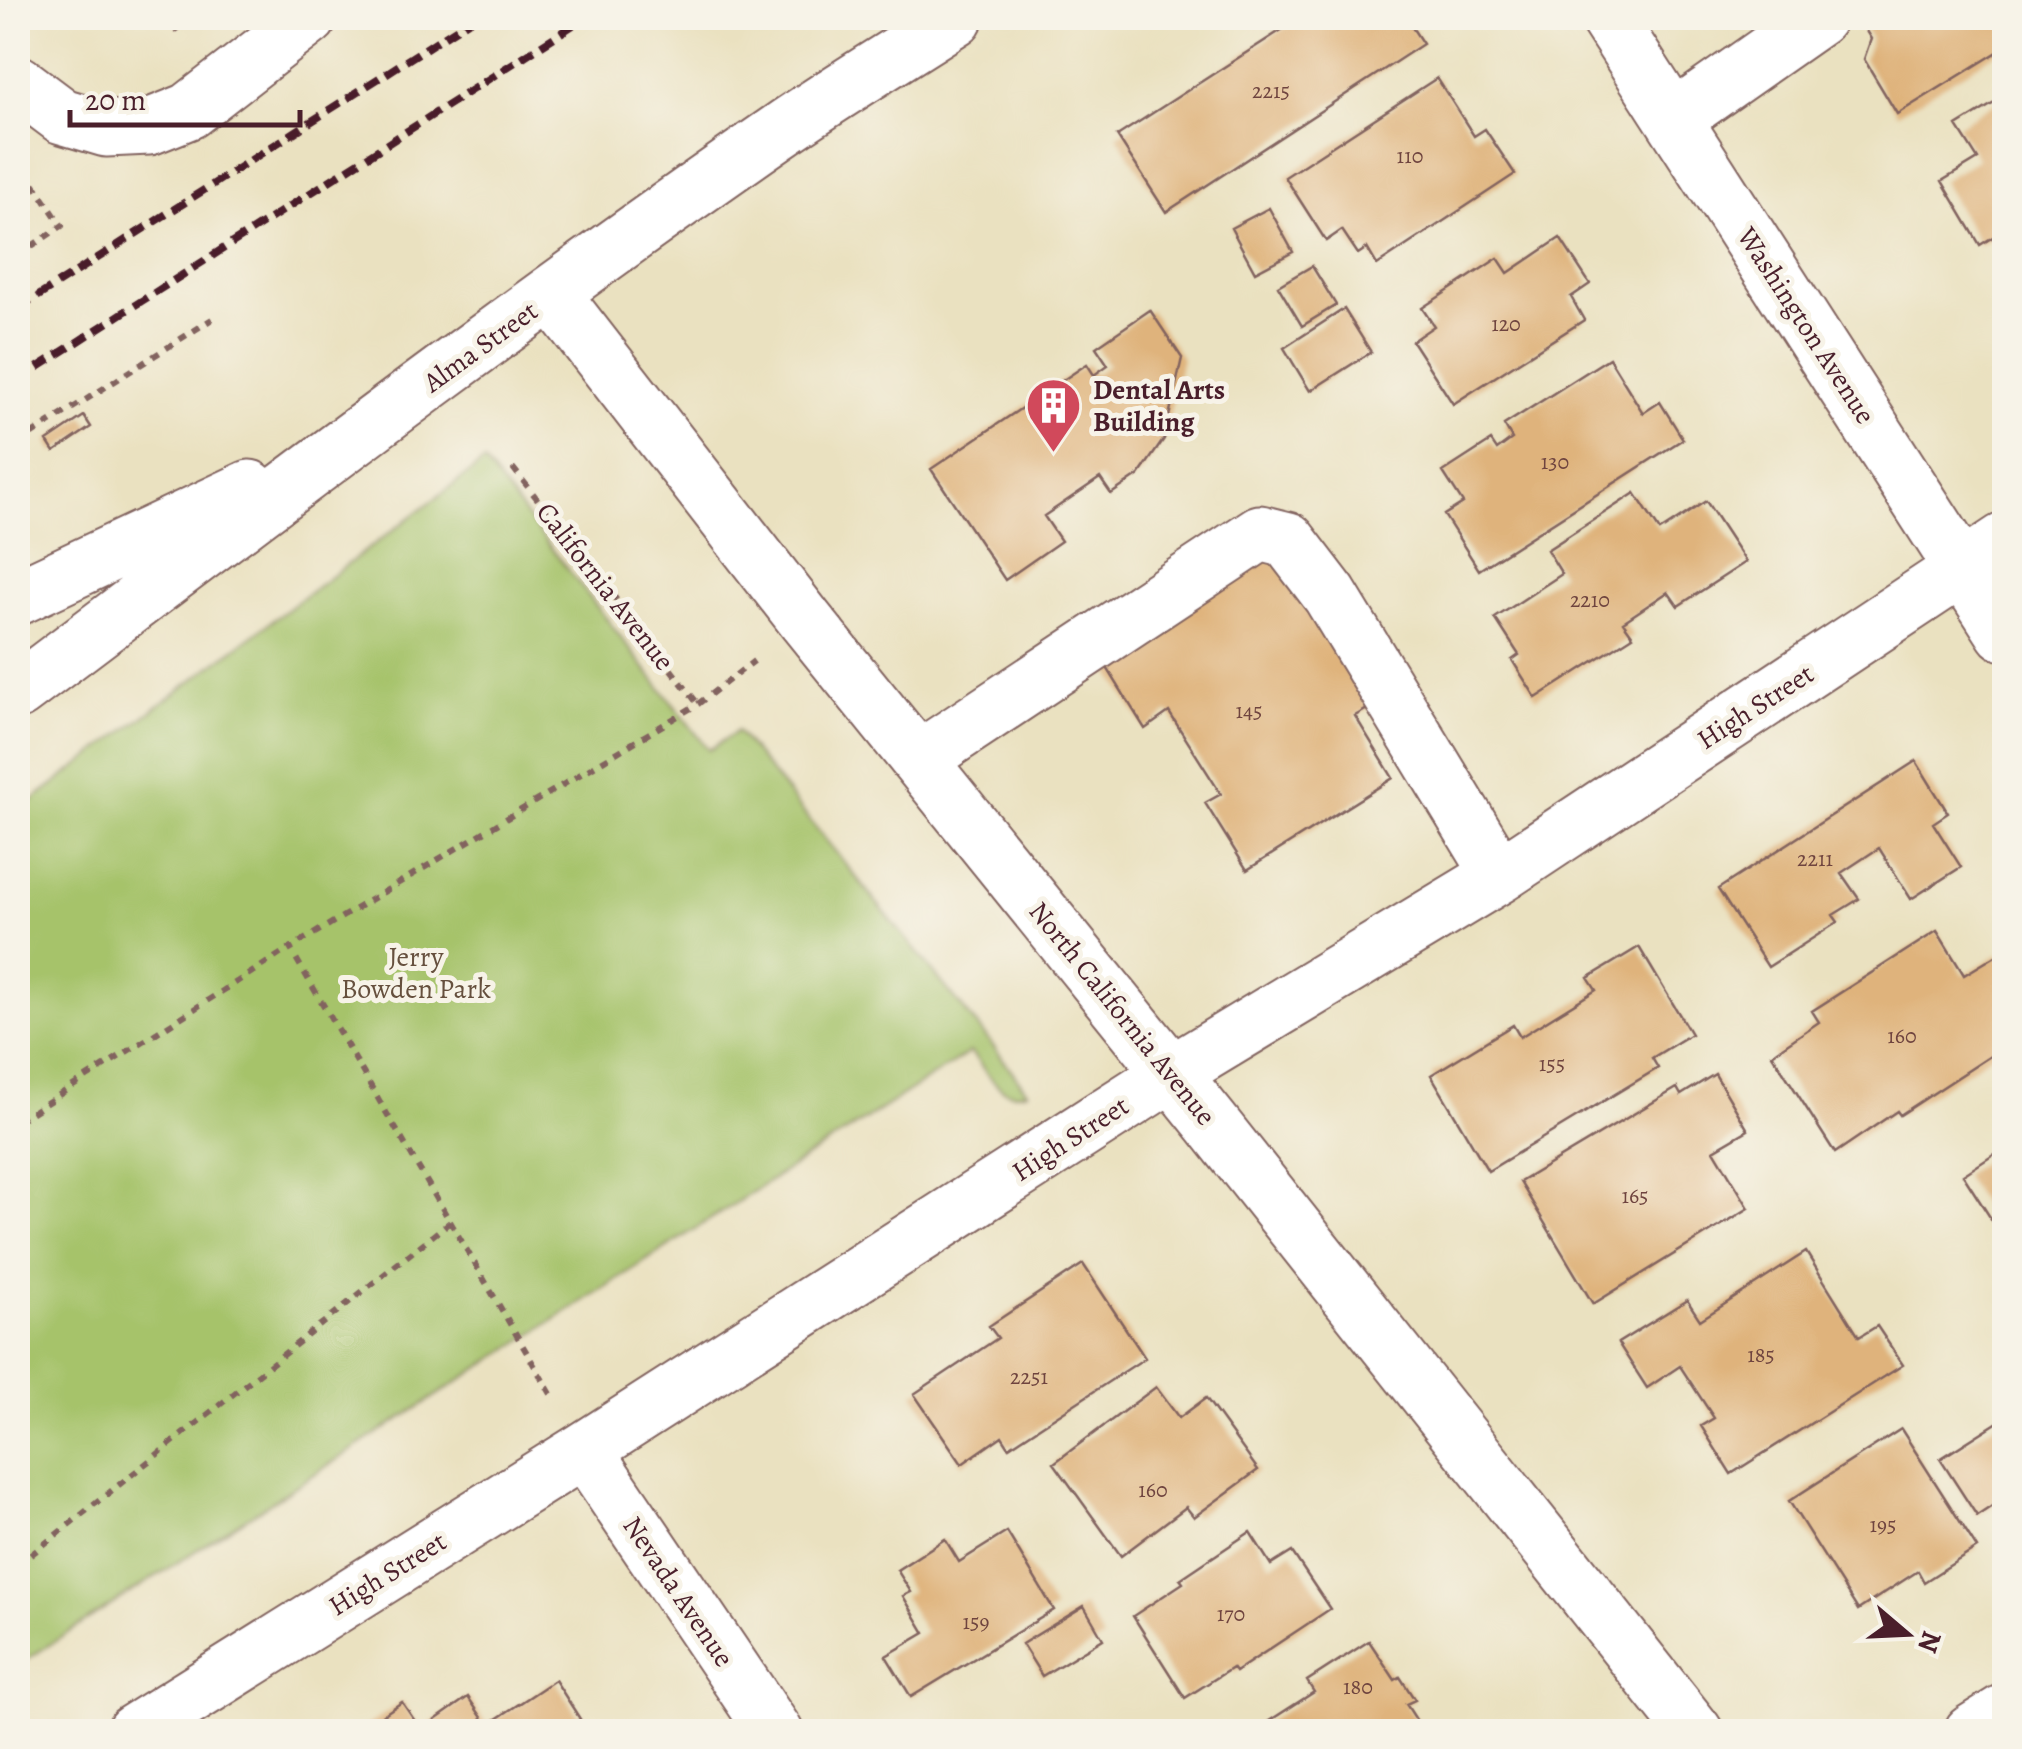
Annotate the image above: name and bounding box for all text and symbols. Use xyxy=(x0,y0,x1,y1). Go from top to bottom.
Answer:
scale bar xyxy=(70,65,300,127)
house number: 2215 xyxy=(1252,76,1290,106)
text: 20 m xyxy=(85,80,146,120)
house number: 110 xyxy=(1397,141,1423,171)
street label: Washington Avenue xyxy=(1728,219,1884,431)
street label: Alma Street xyxy=(415,292,546,402)
house number: 120 xyxy=(1491,309,1521,339)
place label: Dental Arts Building xyxy=(1093,371,1225,441)
building icon: Dental Arts Building xyxy=(1024,375,1084,454)
house number: 130 xyxy=(1541,447,1569,477)
street label: California Avenue xyxy=(527,495,683,679)
house number: 2210 xyxy=(1570,585,1610,615)
street label: High Street xyxy=(1690,655,1821,759)
house number: 145 xyxy=(1236,696,1262,726)
house number: 2211 xyxy=(1797,844,1833,874)
street label: North California Avenue xyxy=(1020,894,1224,1134)
park label: Jerry Bowden Park xyxy=(341,938,491,1008)
house number: 160 xyxy=(1887,1021,1917,1051)
house number: 155 xyxy=(1539,1049,1565,1079)
street label: High Street xyxy=(1005,1087,1136,1191)
house number: 165 xyxy=(1621,1181,1649,1211)
house number: 185 xyxy=(1747,1340,1775,1370)
house number: 2251 xyxy=(1010,1362,1048,1392)
house number: 160 xyxy=(1138,1475,1168,1505)
street label: Nevada Avenue xyxy=(614,1509,743,1674)
house number: 195 xyxy=(1870,1510,1897,1540)
street label: High Street xyxy=(321,1523,454,1625)
north arrow xyxy=(1857,1584,1957,1684)
house number: 170 xyxy=(1217,1599,1245,1629)
house number: 159 xyxy=(963,1607,990,1637)
text: N xyxy=(1908,1626,1951,1658)
house number: 180 xyxy=(1343,1672,1373,1702)

